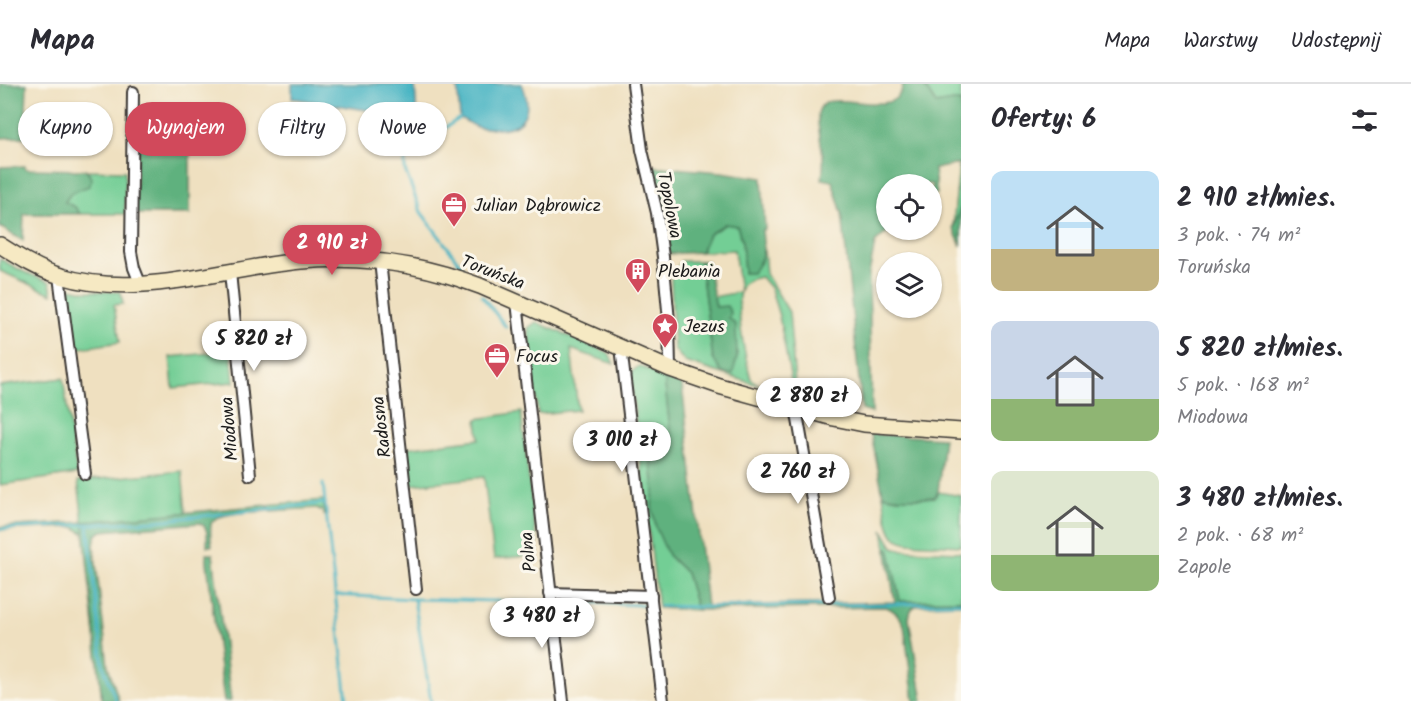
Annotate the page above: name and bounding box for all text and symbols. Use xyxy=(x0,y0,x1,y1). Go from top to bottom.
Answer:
text: Mapa xyxy=(30,19,95,64)
text: Mapa xyxy=(1104,25,1150,58)
text: Warstwy xyxy=(1183,25,1258,58)
text: Udostępnij xyxy=(1291,25,1381,58)
text: Oferty: 6 xyxy=(991,99,1096,141)
chip: Kupno xyxy=(18,102,113,156)
chip: Wynajem xyxy=(125,102,246,156)
chip: Filtry xyxy=(258,102,346,156)
chip: Nowe xyxy=(358,102,447,156)
icon: filters xyxy=(1348,104,1381,137)
street label: Topolowa xyxy=(648,169,689,241)
map controls xyxy=(876,174,942,318)
button: locate xyxy=(876,174,942,240)
text: 2 910 zł/mies. xyxy=(1177,178,1335,220)
office icon: Julian Dąbrowicz xyxy=(439,190,469,228)
place label: Julian Dąbrowicz xyxy=(474,192,601,221)
icon: home xyxy=(1039,195,1111,267)
text: 3 pok. · 74 m² xyxy=(1177,220,1300,252)
pin: 2 910 zł xyxy=(270,225,394,276)
text: 2 910 zł xyxy=(297,228,367,260)
street label: Toruńska xyxy=(456,248,529,299)
button: layers xyxy=(876,252,942,318)
text: Toruńska xyxy=(1177,252,1251,284)
building icon: Plebania xyxy=(623,256,653,294)
place label: Plebania xyxy=(658,258,721,287)
place icon: Jezus xyxy=(650,311,680,349)
place label: Jezus xyxy=(684,313,725,342)
pin: 5 820 zł xyxy=(192,321,316,372)
text: 5 820 zł xyxy=(216,324,292,356)
text: 5 820 zł/mies. xyxy=(1177,328,1343,370)
office icon: Focus xyxy=(482,341,512,379)
place label: Focus xyxy=(516,343,558,372)
icon: home xyxy=(1039,345,1111,417)
text: 5 pok. · 168 m² xyxy=(1177,370,1309,402)
pin: 2 880 zł xyxy=(747,378,871,429)
text: 2 880 zł xyxy=(770,381,848,413)
street label: Radosna xyxy=(364,394,401,459)
street label: Miodowa xyxy=(213,396,248,462)
text: Miodowa xyxy=(1177,402,1248,434)
pin: 3 010 zł xyxy=(560,422,684,473)
text: 3 010 zł xyxy=(587,425,657,457)
pin: 2 760 zł xyxy=(736,454,860,505)
text: 2 760 zł xyxy=(761,457,835,489)
text: 3 480 zł/mies. xyxy=(1177,478,1343,520)
icon: home xyxy=(1039,495,1111,567)
text: 2 pok. · 68 m² xyxy=(1177,520,1303,552)
street label: Polna xyxy=(513,530,546,573)
text: Zapole xyxy=(1177,552,1231,584)
pin: 3 480 zł xyxy=(480,598,604,649)
text: 3 480 zł xyxy=(504,601,580,633)

